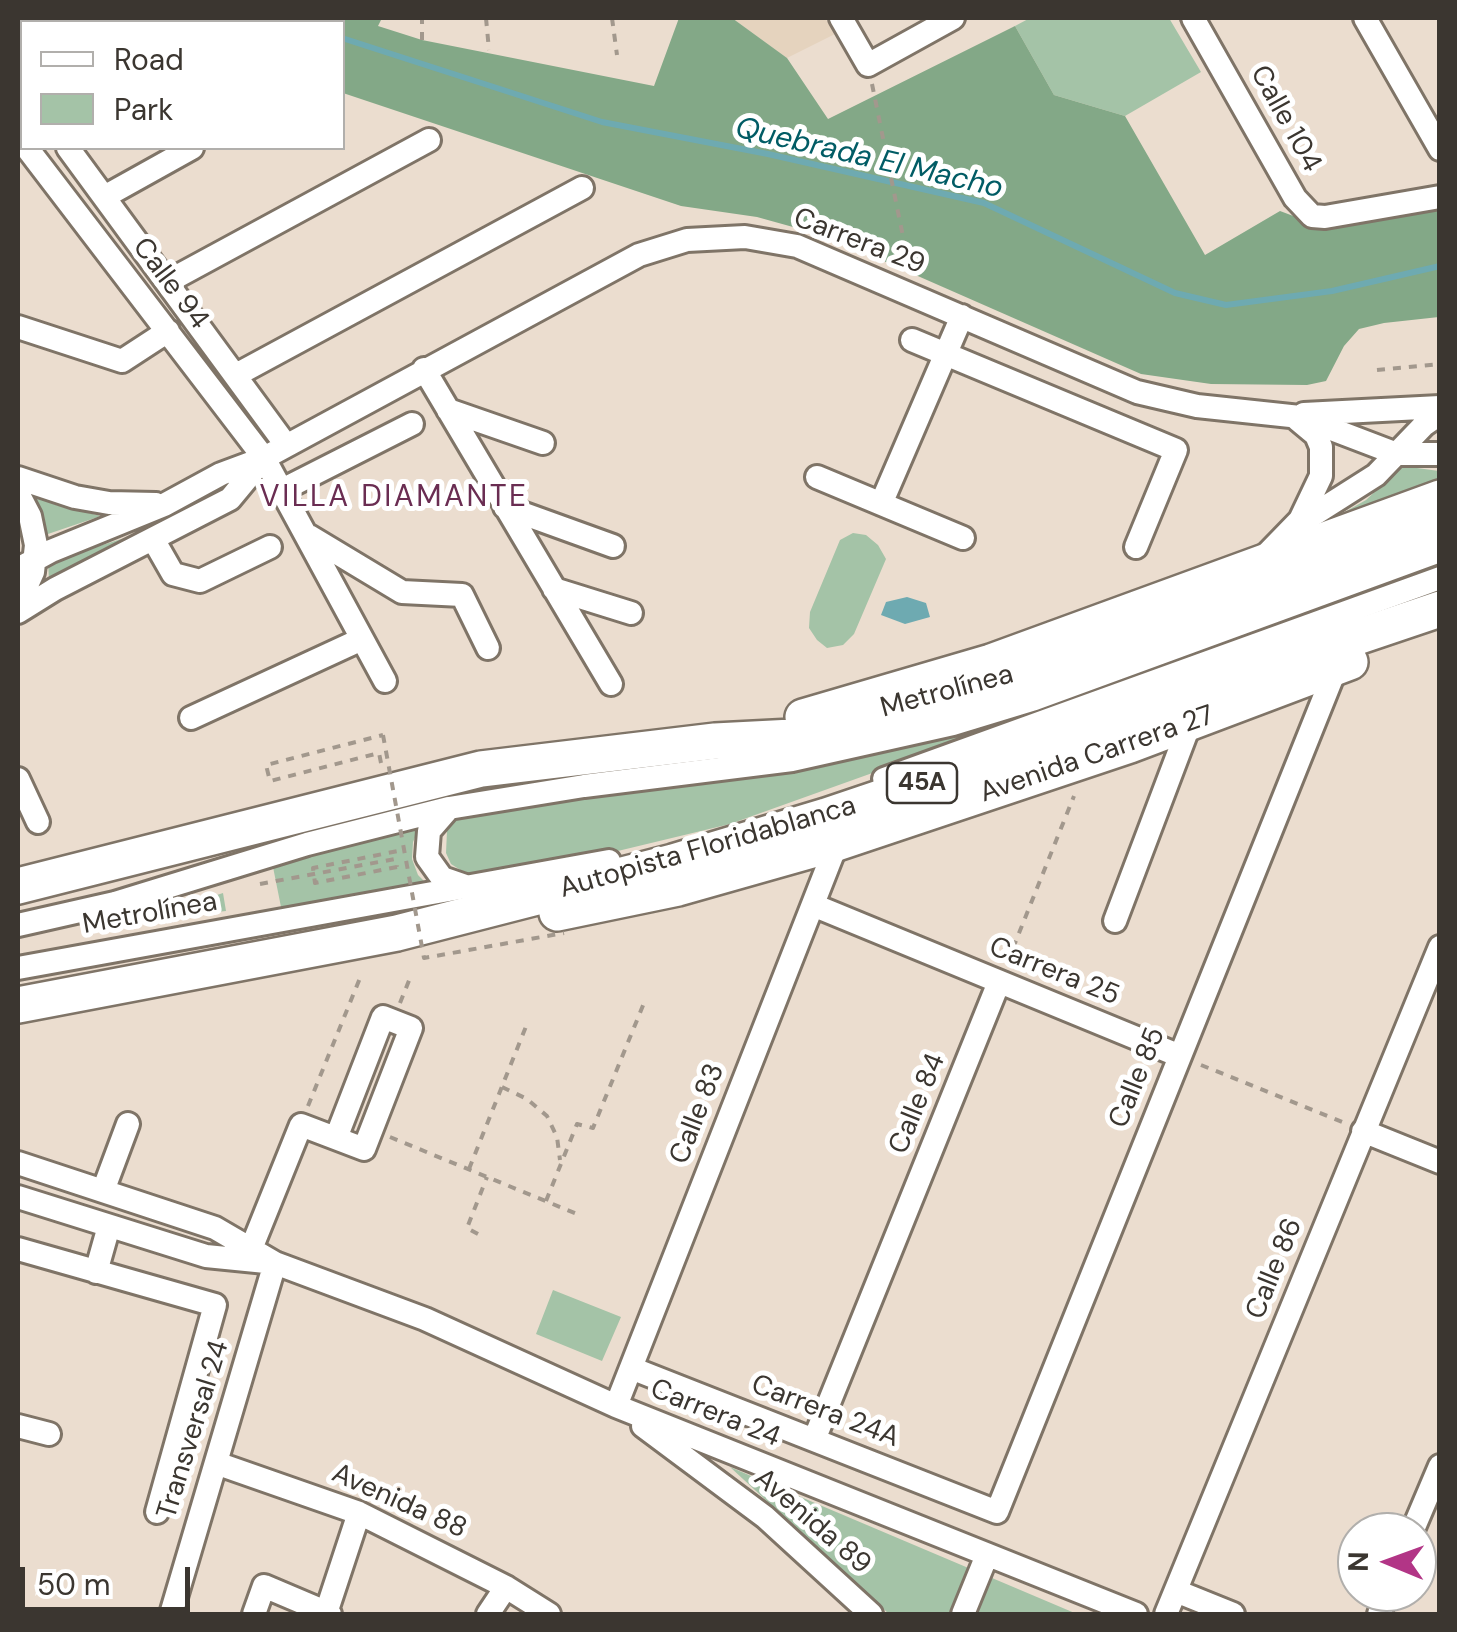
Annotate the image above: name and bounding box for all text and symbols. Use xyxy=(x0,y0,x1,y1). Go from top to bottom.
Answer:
legend xyxy=(20,20,345,150)
text: Road xyxy=(114,40,184,79)
street label: Calle 104 xyxy=(1242,60,1328,178)
text: Park xyxy=(114,90,173,129)
water label: Quebrada El Macho xyxy=(732,111,1006,207)
street label: Carrera 29 xyxy=(789,202,929,282)
street label: Calle 94 xyxy=(125,232,215,336)
district label: VILLA DIAMANTE xyxy=(260,480,528,516)
street label: Metrolínea xyxy=(877,658,1017,726)
street label: Avenida Carrera 27 xyxy=(976,699,1218,811)
road number: 45A xyxy=(887,763,957,803)
street label: Autopista Floridablanca xyxy=(556,790,860,906)
street label: Metrolínea xyxy=(80,886,220,942)
street label: Carrera 25 xyxy=(984,931,1124,1013)
street label: Calle 85 xyxy=(1103,1023,1173,1133)
street label: Calle 84 xyxy=(883,1049,953,1159)
street label: Calle 83 xyxy=(664,1059,732,1169)
street label: Calle 86 xyxy=(1240,1214,1310,1324)
street label: Transversal 24 xyxy=(151,1337,237,1523)
street label: Carrera 24A xyxy=(746,1368,904,1456)
street label: Carrera 24 xyxy=(645,1373,785,1455)
street label: Avenida 88 xyxy=(326,1457,472,1547)
street label: Avenida 89 xyxy=(747,1462,877,1582)
north arrow xyxy=(1337,1512,1437,1612)
scale bar xyxy=(25,1547,195,1609)
text: N xyxy=(1340,1551,1377,1572)
text: 50 m xyxy=(37,1565,111,1604)

